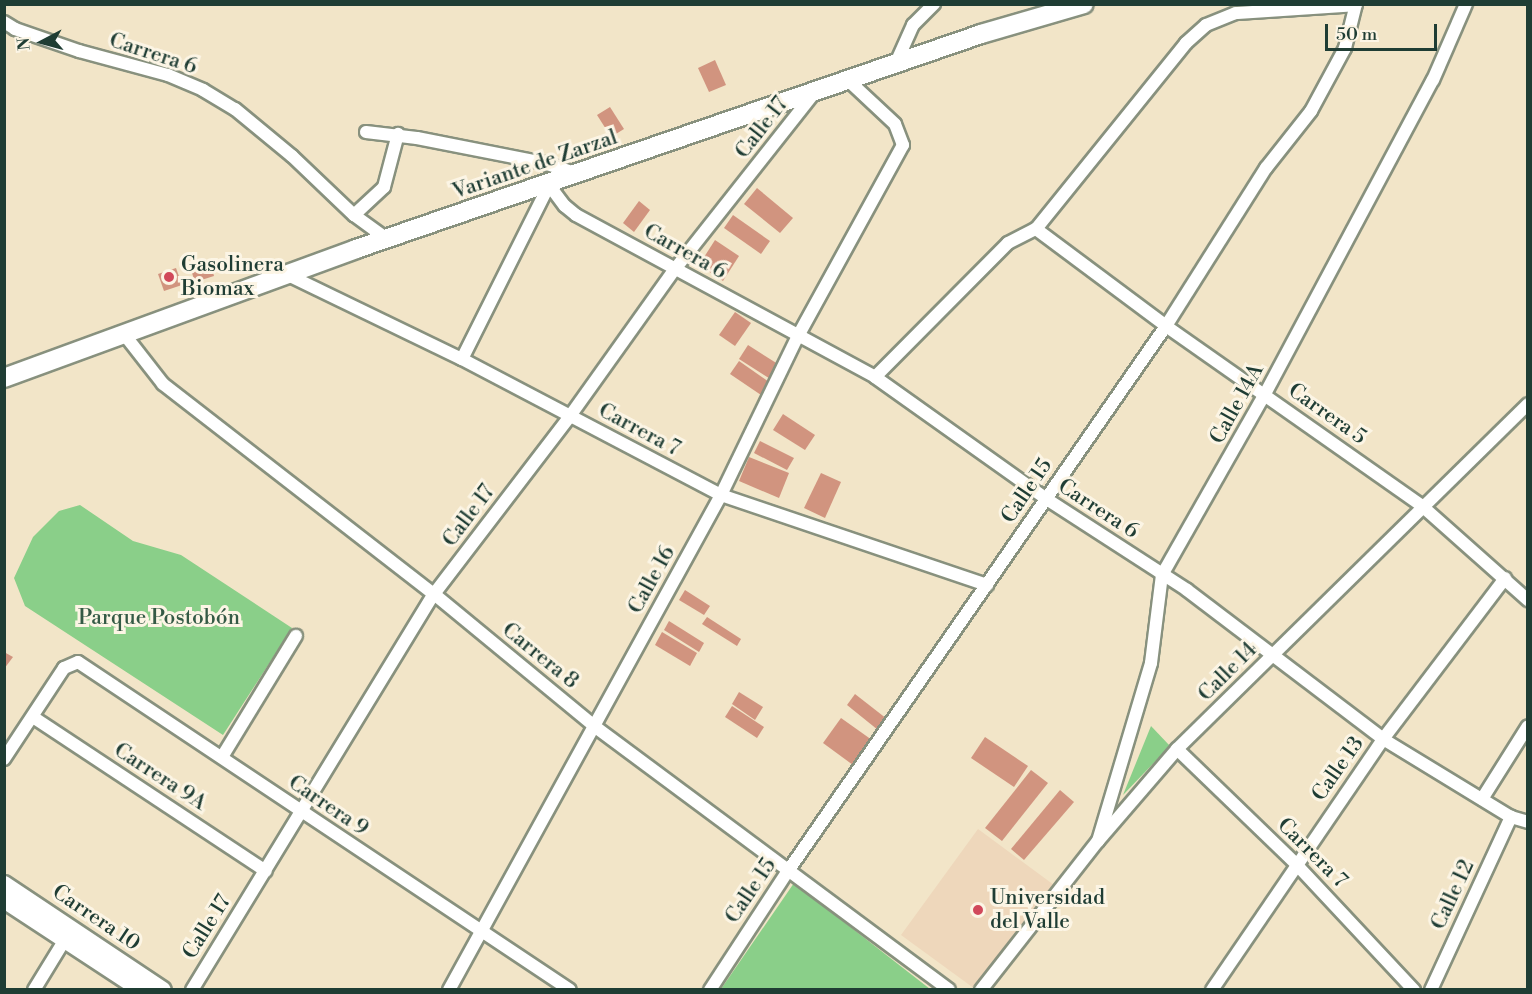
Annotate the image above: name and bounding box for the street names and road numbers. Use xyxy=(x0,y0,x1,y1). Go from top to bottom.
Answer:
street label: Carrera 6 xyxy=(106,28,200,80)
street label: Calle 17 xyxy=(730,92,794,164)
street label: Variante de Zarzal xyxy=(449,125,621,205)
street label: Carrera 6 xyxy=(639,219,731,285)
street label: Calle 14A xyxy=(1205,360,1269,448)
street label: Carrera 5 xyxy=(1283,378,1371,450)
street label: Carrera 7 xyxy=(594,398,684,462)
street label: Calle 15 xyxy=(996,454,1058,528)
street label: Carrera 6 xyxy=(1053,474,1143,544)
street label: Calle 17 xyxy=(438,480,500,552)
street label: Calle 16 xyxy=(623,542,681,618)
street label: Carrera 8 xyxy=(497,618,583,694)
street label: Calle 14 xyxy=(1193,637,1263,707)
street label: Calle 13 xyxy=(1307,732,1369,806)
street label: Carrera 9A xyxy=(109,738,211,816)
street label: Carrera 9 xyxy=(283,770,373,842)
street label: Carrera 7 xyxy=(1272,813,1352,893)
street label: Calle 15 xyxy=(720,854,782,928)
street label: Calle 12 xyxy=(1426,856,1480,934)
street label: Carrera 10 xyxy=(47,880,145,956)
street label: Calle 17 xyxy=(178,890,236,964)

